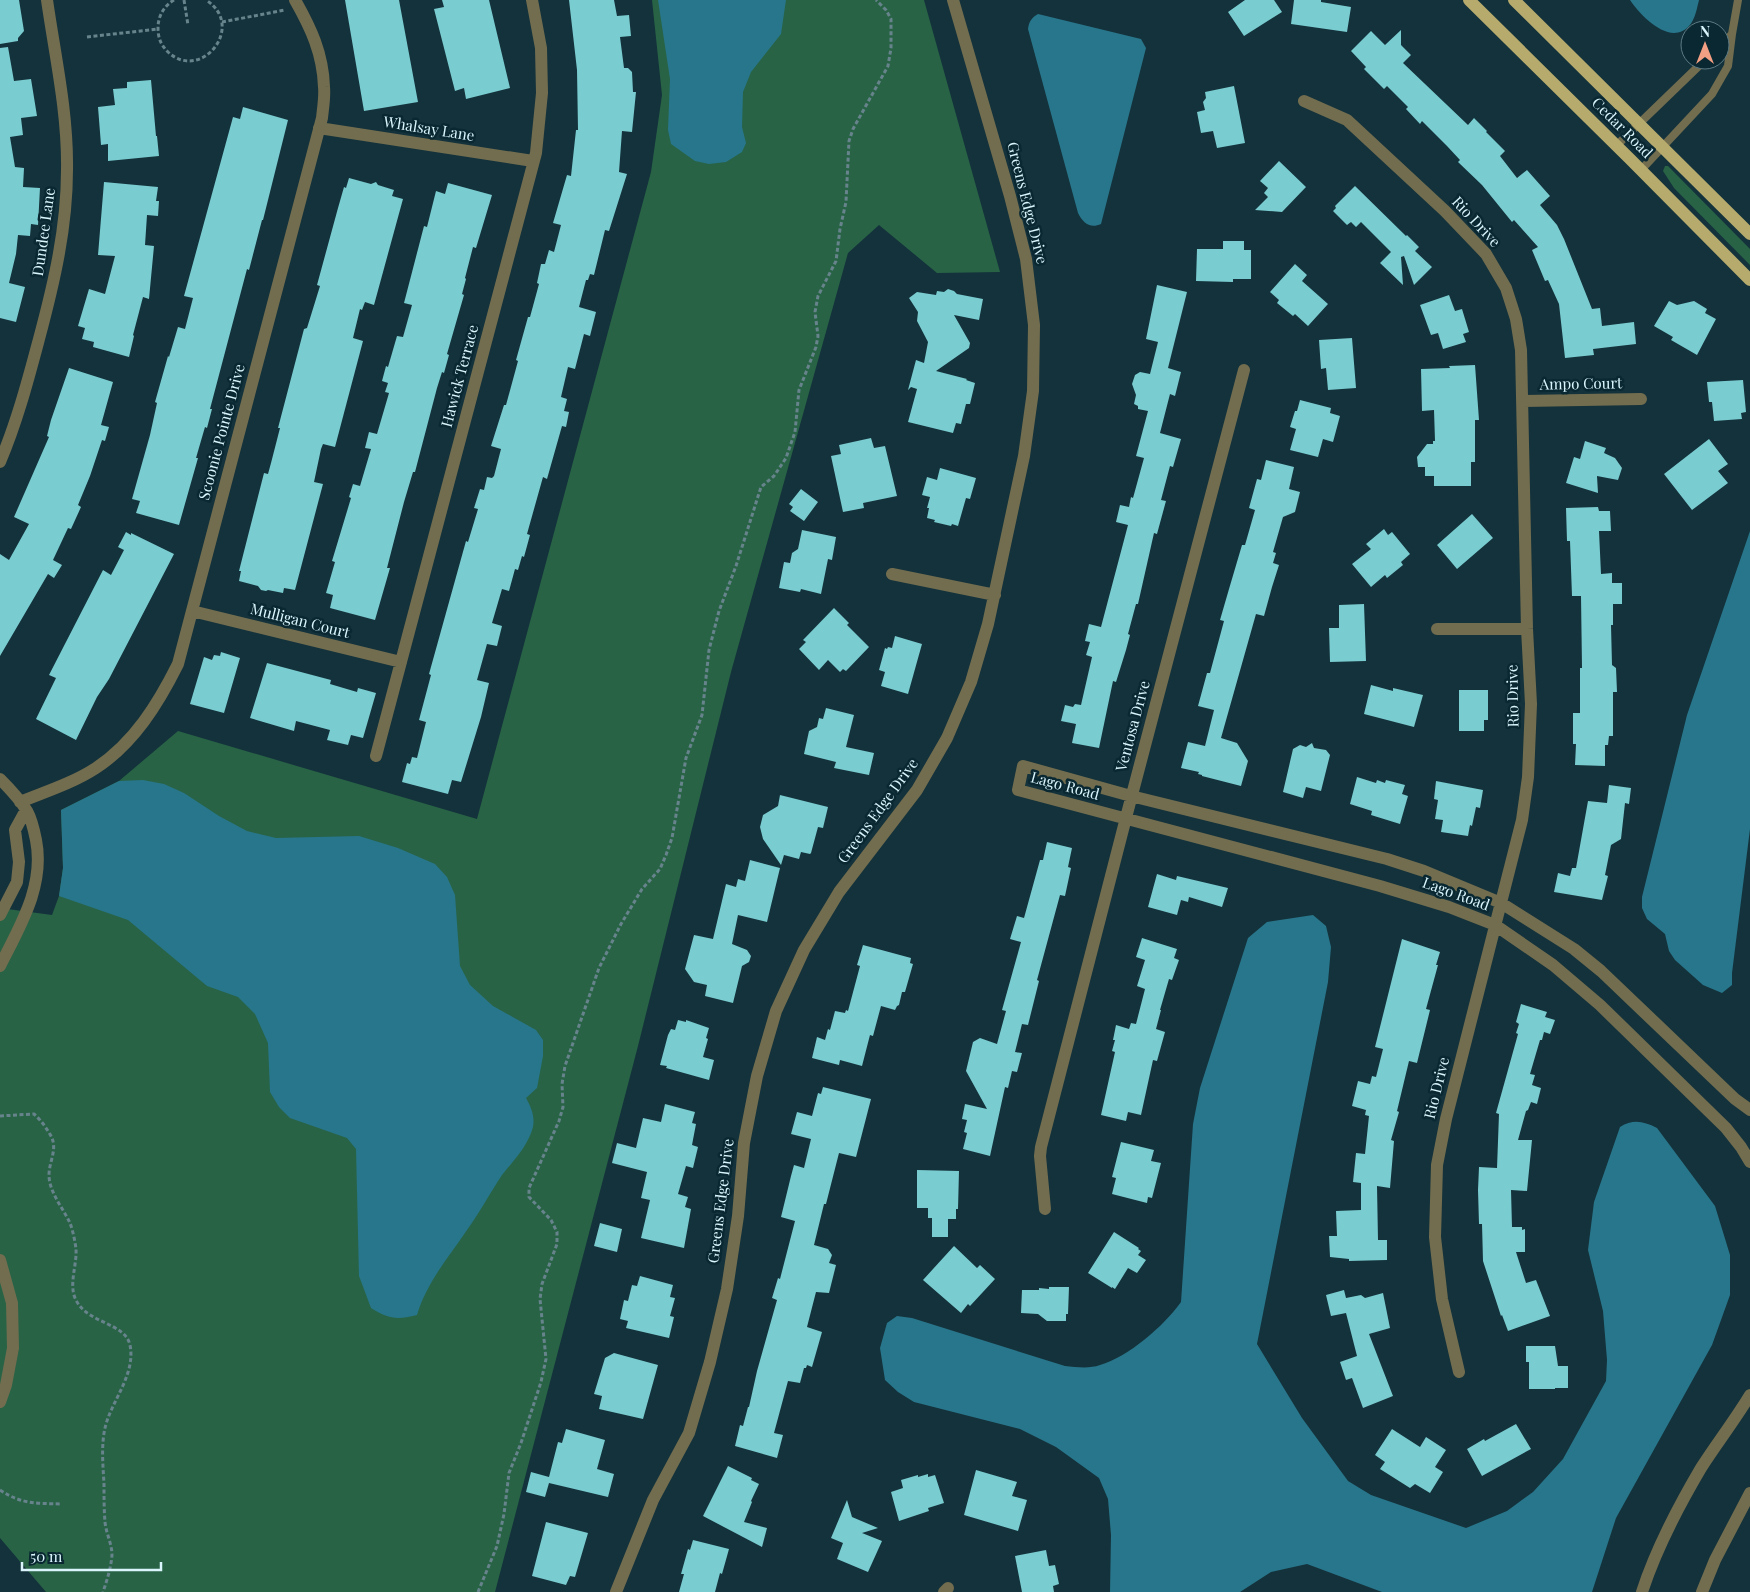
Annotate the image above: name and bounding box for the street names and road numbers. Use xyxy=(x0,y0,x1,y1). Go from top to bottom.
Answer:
street label: Cedar Road xyxy=(1588,93,1658,162)
street label: Whalsay Lane xyxy=(381,111,476,145)
street label: Greens Edge Drive xyxy=(1003,140,1053,266)
street label: Dundee Lane xyxy=(27,186,59,277)
street label: Rio Drive xyxy=(1448,192,1505,251)
street label: Hawick Terrace xyxy=(436,322,482,429)
street label: Scoonie Pointe Drive xyxy=(193,362,249,502)
street label: Ampo Court xyxy=(1538,372,1623,394)
street label: Mulligan Court xyxy=(248,598,353,642)
street label: Rio Drive xyxy=(1501,664,1523,728)
street label: Ventosa Drive xyxy=(1110,678,1154,774)
street label: Greens Edge Drive xyxy=(832,754,922,867)
street label: Lago Road xyxy=(1029,766,1102,804)
street label: Lago Road xyxy=(1420,872,1493,915)
street label: Rio Drive xyxy=(1419,1055,1453,1121)
street label: Greens Edge Drive xyxy=(702,1138,738,1264)

